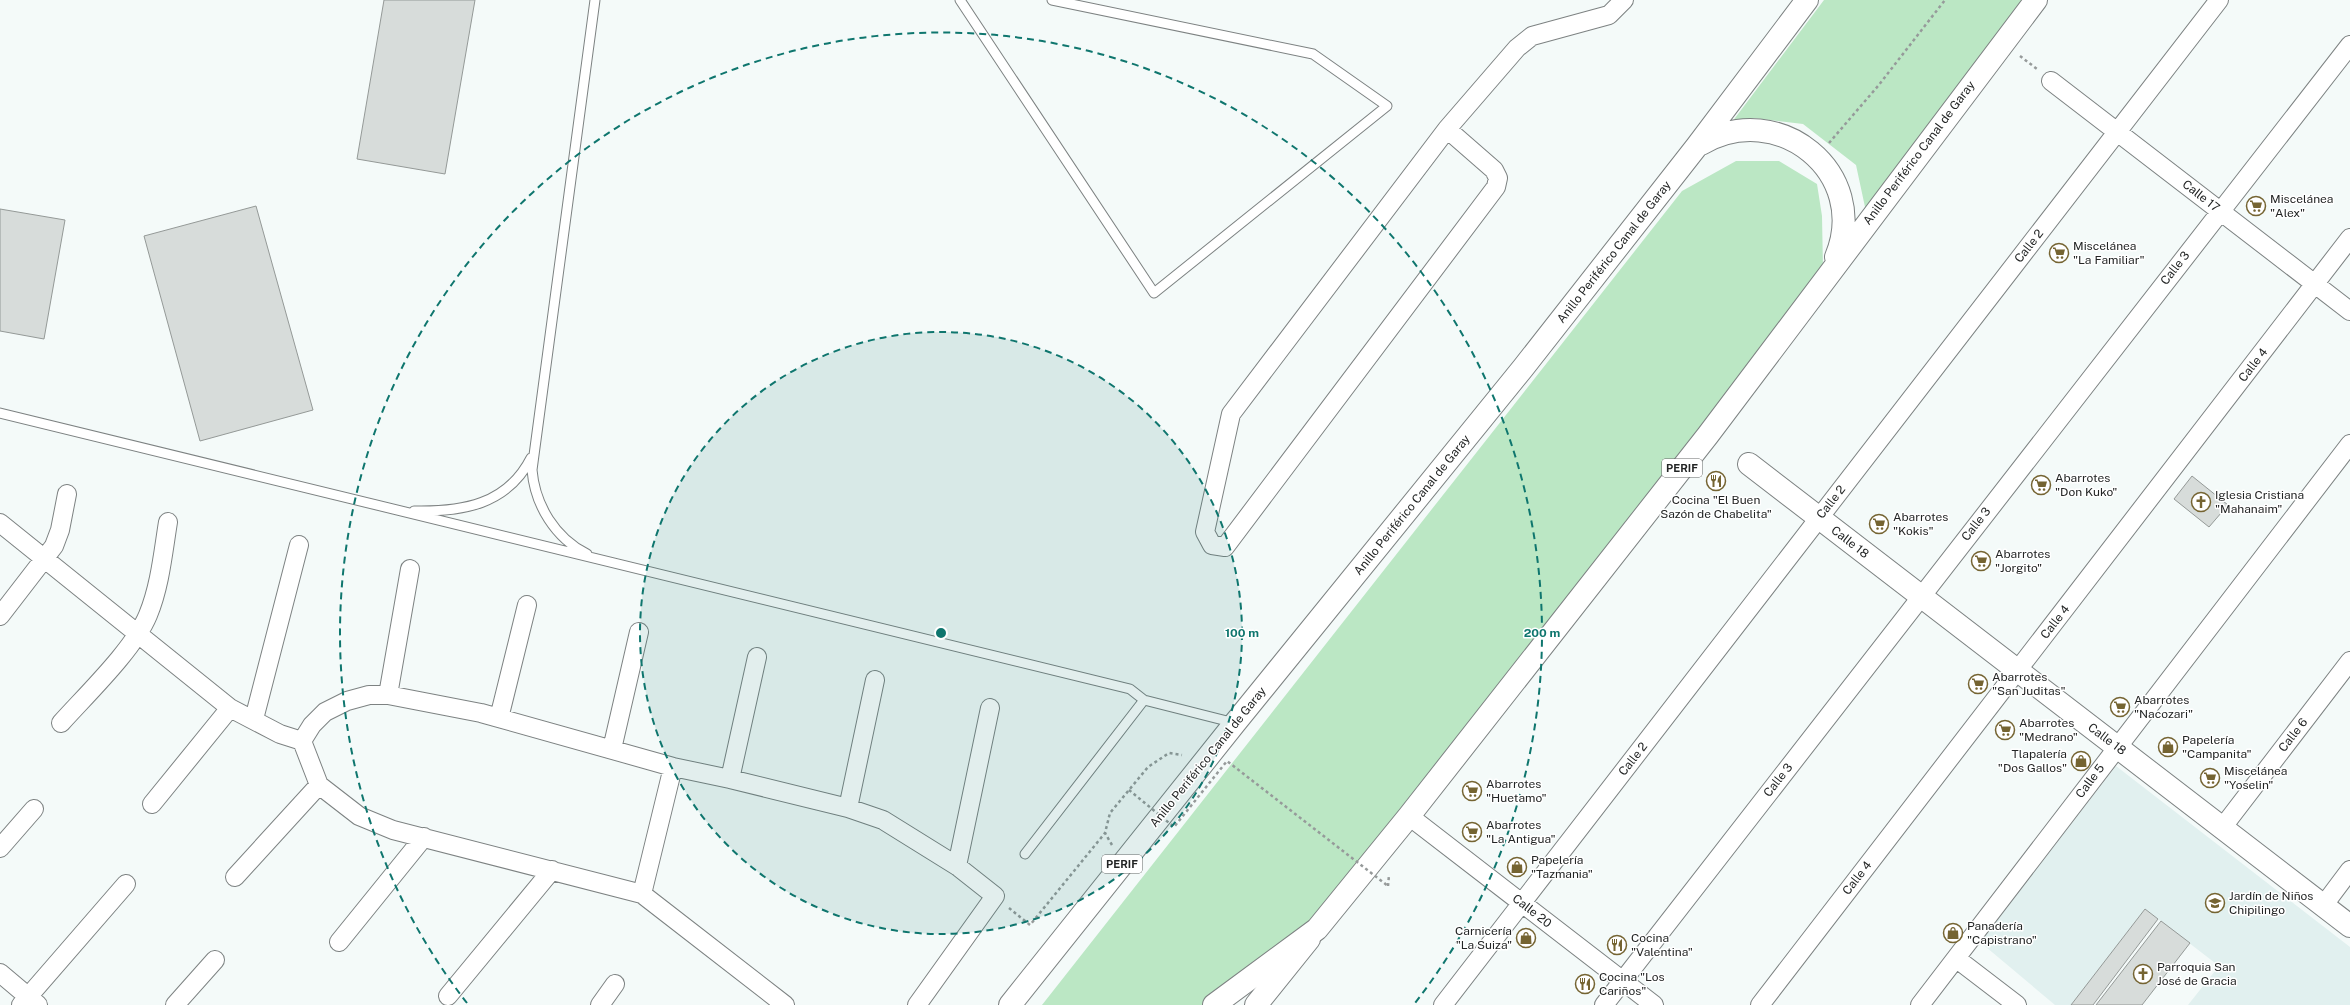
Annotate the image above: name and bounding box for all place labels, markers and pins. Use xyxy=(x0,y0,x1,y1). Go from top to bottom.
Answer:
place label: Miscelánea "Alex" xyxy=(2270,192,2333,220)
supermarket icon: Miscelánea "Alex" xyxy=(2245,195,2267,217)
place label: Miscelánea "La Familiar" xyxy=(2073,239,2145,267)
supermarket icon: Miscelánea "La Familiar" xyxy=(2048,242,2070,264)
restaurant icon: Cocina "El Buen Sazón de Chabelita" xyxy=(1705,470,1727,492)
place label: Abarrotes "Don Kuko" xyxy=(2055,471,2117,499)
supermarket icon: Abarrotes "Don Kuko" xyxy=(2030,474,2052,496)
place label: Iglesia Cristiana "Mahanaim" xyxy=(2215,488,2304,516)
church icon: Iglesia Cristiana "Mahanaim" xyxy=(2190,491,2212,513)
place label: Cocina "El Buen Sazón de Chabelita" xyxy=(1660,493,1772,521)
place label: Abarrotes "Kokis" xyxy=(1893,510,1948,538)
supermarket icon: Abarrotes "Kokis" xyxy=(1868,513,1890,535)
place label: Abarrotes "Jorgito" xyxy=(1995,547,2050,575)
supermarket icon: Abarrotes "Jorgito" xyxy=(1970,550,1992,572)
centre of rings xyxy=(934,626,948,640)
place label: Abarrotes "San Juditas" xyxy=(1992,670,2066,698)
supermarket icon: Abarrotes "San Juditas" xyxy=(1967,673,1989,695)
place label: Abarrotes "Nacozari" xyxy=(2134,693,2193,721)
supermarket icon: Abarrotes "Nacozari" xyxy=(2109,696,2131,718)
place label: Abarrotes "Medrano" xyxy=(2019,716,2078,744)
supermarket icon: Abarrotes "Medrano" xyxy=(1994,719,2016,741)
place label: Papelería "Campanita" xyxy=(2182,733,2252,761)
shop icon: Papelería "Campanita" xyxy=(2157,736,2179,758)
place label: Tlapalería "Dos Gallos" xyxy=(1998,747,2067,775)
shop icon: Tlapalería "Dos Gallos" xyxy=(2070,750,2092,772)
place label: Miscelánea "Yoselin" xyxy=(2224,764,2287,792)
supermarket icon: Miscelánea "Yoselin" xyxy=(2199,767,2221,789)
place label: Abarrotes "Huetamo" xyxy=(1486,777,1547,805)
supermarket icon: Abarrotes "Huetamo" xyxy=(1461,780,1483,802)
place label: Abarrotes "La Antigua" xyxy=(1486,818,1556,846)
supermarket icon: Abarrotes "La Antigua" xyxy=(1461,821,1483,843)
place label: Papelería "Tazmania" xyxy=(1531,853,1593,881)
shop icon: Papelería "Tazmania" xyxy=(1506,856,1528,878)
place label: Jardín de Niños Chipilingo xyxy=(2229,889,2313,917)
school or university icon: Jardín de Niños Chipilingo xyxy=(2204,892,2226,914)
place label: Panadería "Capistrano" xyxy=(1967,919,2037,947)
shop icon: Panadería "Capistrano" xyxy=(1942,922,1964,944)
place label: Carnicería "La Suiza" xyxy=(1455,924,1512,952)
shop icon: Carnicería "La Suiza" xyxy=(1515,927,1537,949)
place label: Cocina "Valentina" xyxy=(1631,931,1693,959)
restaurant icon: Cocina "Valentina" xyxy=(1606,934,1628,956)
place label: Parroquia San José de Gracia xyxy=(2157,960,2237,988)
church icon: Parroquia San José de Gracia xyxy=(2132,963,2154,985)
place label: Cocina "Los Cariños" xyxy=(1599,970,1665,998)
restaurant icon: Cocina "Los Cariños" xyxy=(1574,973,1596,995)

